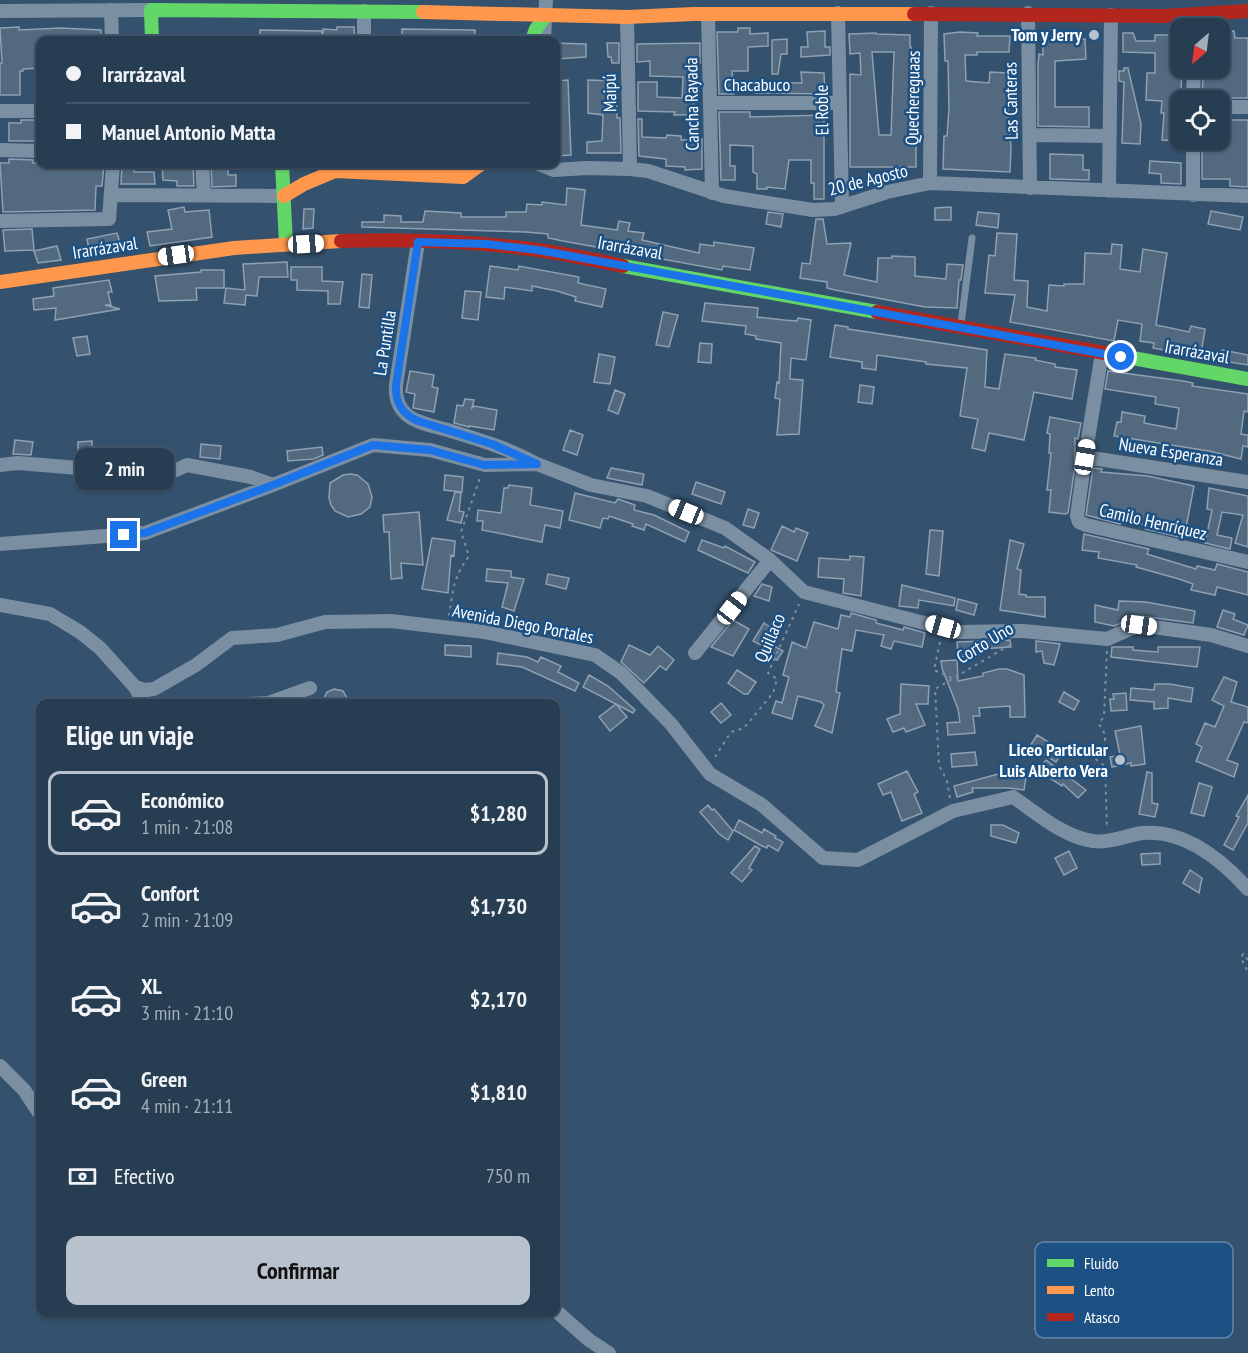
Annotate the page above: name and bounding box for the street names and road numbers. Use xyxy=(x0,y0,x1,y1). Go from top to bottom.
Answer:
street label: Quechereguaas xyxy=(900,50,925,146)
street label: Cancha Rayada xyxy=(679,57,704,151)
street label: Las Canteras xyxy=(998,62,1023,140)
street label: Chacabuco xyxy=(724,73,790,96)
street label: Maipú xyxy=(598,74,621,112)
street label: El Roble xyxy=(810,84,833,136)
street label: 20 de Agosto xyxy=(826,158,910,200)
street label: Irarrázaval xyxy=(596,230,665,265)
street label: Irarrázaval xyxy=(71,231,140,264)
street label: La Puntilla xyxy=(368,309,401,377)
street label: Irarrázaval xyxy=(1163,334,1232,369)
street label: Nueva Esperanza xyxy=(1117,432,1225,471)
street label: Camilo Henríquez xyxy=(1097,498,1209,545)
street label: Avenida Diego Portales xyxy=(450,599,596,648)
street label: Quillaco xyxy=(749,610,790,666)
street label: Corto Uno xyxy=(952,617,1018,668)

